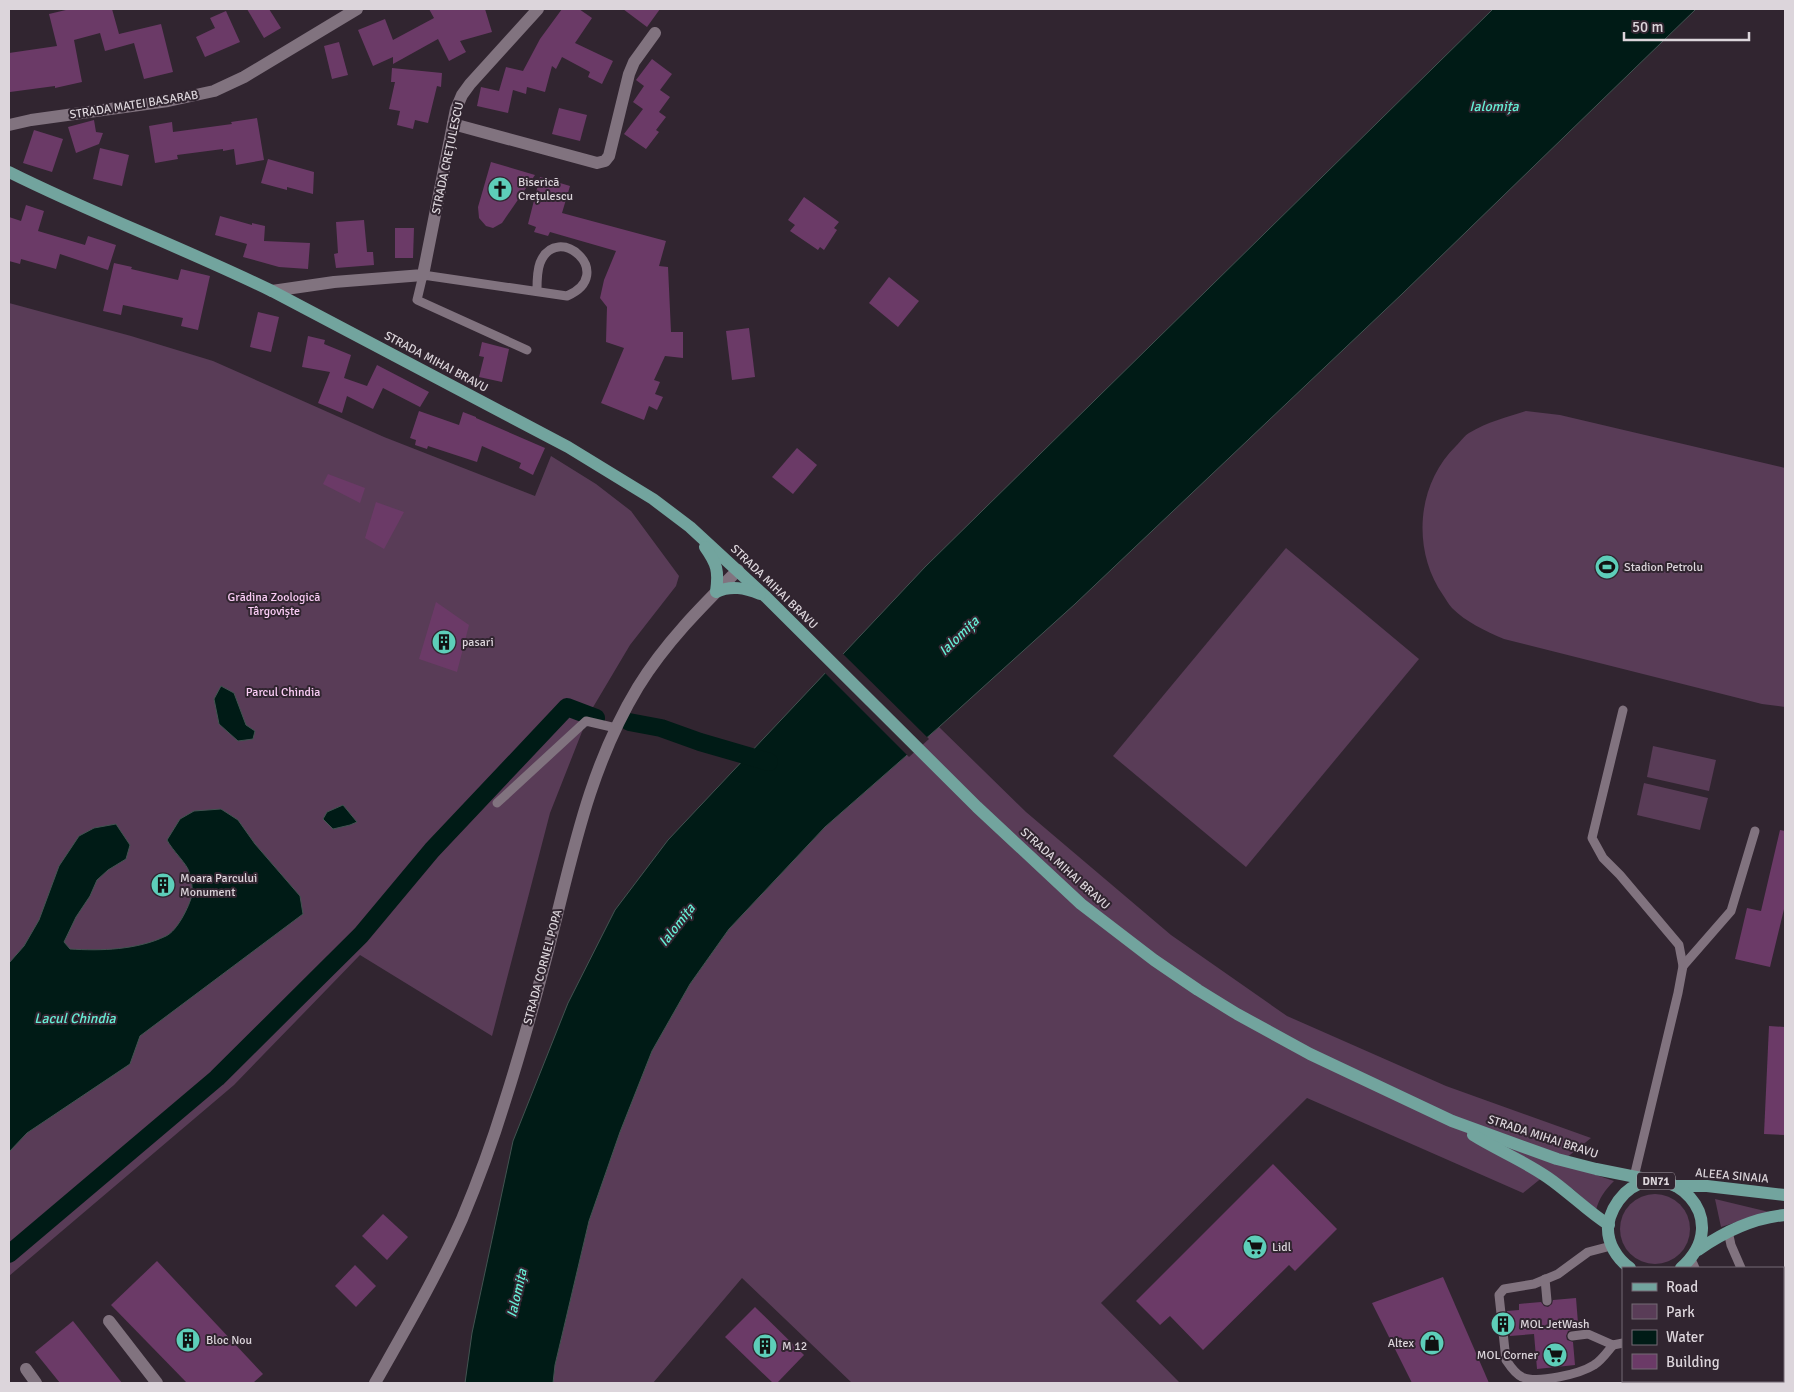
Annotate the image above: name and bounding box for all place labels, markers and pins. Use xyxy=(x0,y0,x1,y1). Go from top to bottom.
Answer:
place label: Biserică Crețulescu xyxy=(518,175,573,204)
church icon: Biserică Crețulescu xyxy=(487,176,513,202)
sports icon: Stadion Petrolu xyxy=(1594,554,1620,580)
place label: Stadion Petrolu xyxy=(1624,560,1703,575)
building icon: pasari xyxy=(431,629,457,655)
place label: pasari xyxy=(462,635,494,650)
place label: Moara Parcului Monument xyxy=(180,871,257,900)
building icon: Moara Parcului Monument xyxy=(150,872,176,898)
supermarket icon: Lidl xyxy=(1242,1234,1268,1260)
place label: Lidl xyxy=(1272,1240,1292,1255)
building icon: MOL JetWash xyxy=(1490,1311,1516,1337)
place label: MOL JetWash xyxy=(1520,1317,1590,1332)
building icon: Bloc Nou xyxy=(175,1327,201,1353)
shop icon: Altex xyxy=(1419,1330,1445,1356)
place label: Bloc Nou xyxy=(206,1333,252,1348)
building icon: M 12 xyxy=(752,1333,778,1359)
place label: Altex xyxy=(1388,1336,1414,1351)
place label: M 12 xyxy=(782,1339,807,1354)
supermarket icon: MOL Corner xyxy=(1542,1342,1568,1368)
place label: MOL Corner xyxy=(1477,1348,1539,1363)

